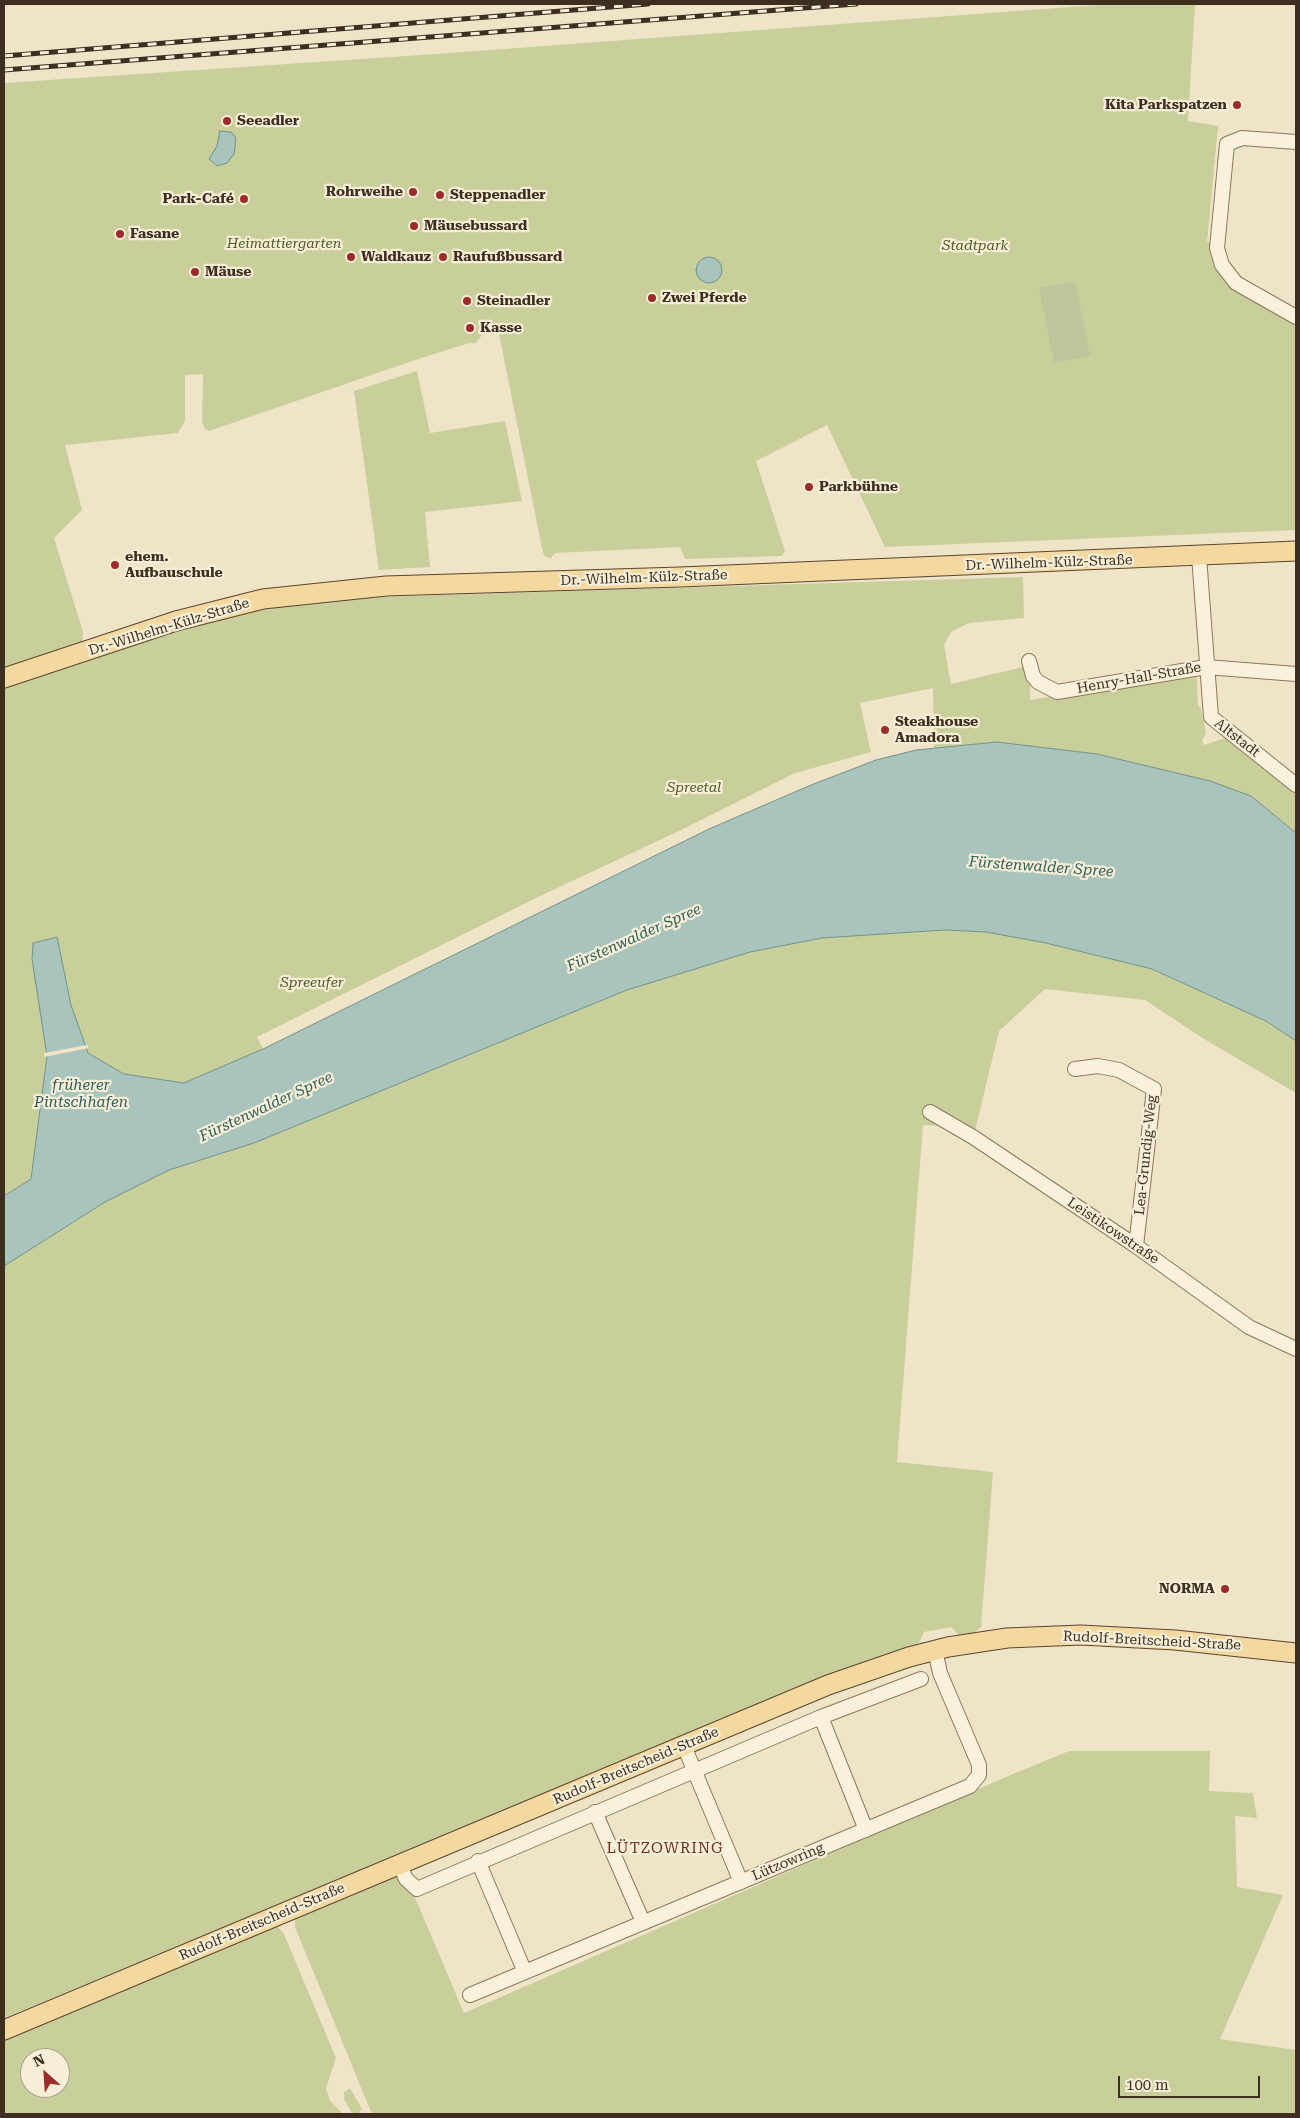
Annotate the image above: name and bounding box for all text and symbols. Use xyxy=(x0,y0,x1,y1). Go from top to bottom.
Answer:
place label: Kita Parkspatzen xyxy=(1105,97,1227,113)
marker: Kita Parkspatzen xyxy=(1231,99,1243,111)
place label: Seeadler xyxy=(237,113,299,129)
marker: Seeadler xyxy=(221,115,233,127)
place label: Rohrweihe xyxy=(326,184,403,200)
marker: Rohrweihe xyxy=(407,186,419,198)
place label: Steppenadler xyxy=(450,187,546,203)
marker: Steppenadler xyxy=(434,189,446,201)
place label: Park-Café xyxy=(163,191,234,207)
marker: Park-Café xyxy=(238,193,250,205)
place label: Mäusebussard xyxy=(424,218,527,234)
marker: Mäusebussard xyxy=(408,220,420,232)
place label: Fasane xyxy=(130,226,179,242)
marker: Fasane xyxy=(114,228,126,240)
park label: Heimattiergarten xyxy=(227,236,341,252)
park label: Stadtpark xyxy=(942,238,1008,254)
place label: Waldkauz xyxy=(361,249,431,265)
place label: Raufußbussard xyxy=(453,249,562,265)
marker: Waldkauz xyxy=(345,251,357,263)
marker: Raufußbussard xyxy=(437,251,449,263)
place label: Mäuse xyxy=(205,264,251,280)
marker: Mäuse xyxy=(189,266,201,278)
place label: Zwei Pferde xyxy=(662,290,747,306)
marker: Zwei Pferde xyxy=(646,292,658,304)
place label: Steinadler xyxy=(477,293,550,309)
marker: Steinadler xyxy=(461,295,473,307)
place label: Kasse xyxy=(480,320,522,336)
marker: Kasse xyxy=(464,322,476,334)
place label: Parkbühne xyxy=(819,479,898,495)
marker: Parkbühne xyxy=(803,481,815,493)
place label: ehem. Aufbauschule xyxy=(125,549,223,582)
street label: Dr.-Wilhelm-Külz-Straße xyxy=(965,552,1133,574)
marker: ehem. Aufbauschule xyxy=(109,559,121,571)
street label: Dr.-Wilhelm-Külz-Straße xyxy=(560,567,728,589)
street label: Dr.-Wilhelm-Külz-Straße xyxy=(87,595,251,659)
street label: Henry-Hall-Straße xyxy=(1076,659,1202,697)
place label: Steakhouse Amadora xyxy=(895,714,978,746)
street label: Altstadt xyxy=(1211,715,1263,761)
marker: Steakhouse Amadora xyxy=(879,724,891,736)
park label: Spreetal xyxy=(667,780,721,796)
water label: Fürstenwalder Spree xyxy=(968,853,1114,881)
water label: Fürstenwalder Spree xyxy=(564,900,704,976)
park label: Spreeufer xyxy=(280,975,344,991)
water label: Fürstenwalder Spree xyxy=(197,1068,335,1146)
water label: früherer Pintschhafen xyxy=(34,1077,128,1112)
street label: Lea-Grundig-Weg xyxy=(1131,1094,1161,1216)
street label: Leistikowstraße xyxy=(1064,1194,1162,1268)
place label: NORMA xyxy=(1159,1581,1215,1597)
marker: NORMA xyxy=(1219,1583,1231,1595)
street label: Rudolf-Breitscheid-Straße xyxy=(1063,1628,1241,1654)
street label: Rudolf-Breitscheid-Straße xyxy=(551,1723,721,1809)
street label: Lützowring xyxy=(750,1839,826,1885)
district label: LÜTZOWRING xyxy=(605,1840,725,1858)
street label: Rudolf-Breitscheid-Straße xyxy=(177,1879,347,1965)
north arrow xyxy=(20,2048,70,2098)
text: N xyxy=(31,2051,47,2070)
scale bar xyxy=(1120,2066,1262,2098)
text: 100 m xyxy=(1126,2076,1169,2094)

